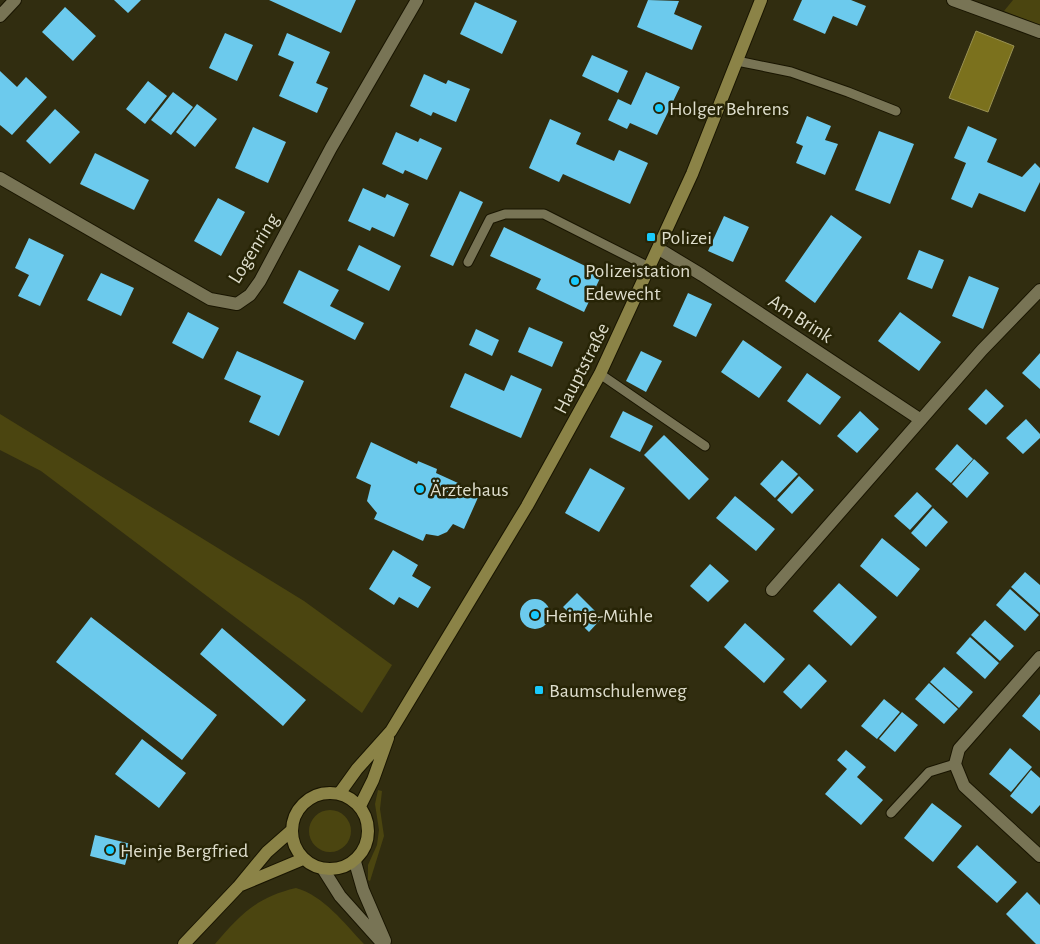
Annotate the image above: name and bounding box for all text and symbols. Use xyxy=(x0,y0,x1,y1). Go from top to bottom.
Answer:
place label: Holger Behrens xyxy=(669,99,789,119)
marker: Holger Behrens xyxy=(653,102,665,114)
street label: Logenring xyxy=(225,210,283,287)
place label: Polizei xyxy=(661,228,712,248)
marker: Polizei xyxy=(645,231,657,243)
place label: Polizeistation Edewecht xyxy=(585,261,690,304)
marker: Polizeistation Edewecht xyxy=(569,275,581,287)
street label: Am Brink xyxy=(765,291,836,347)
street label: Hauptstraße xyxy=(551,320,613,417)
place label: Ärztehaus xyxy=(430,480,509,500)
marker: Ärztehaus xyxy=(414,483,426,495)
place label: Heinje-Mühle xyxy=(545,606,653,626)
marker: Heinje-Mühle xyxy=(529,609,541,621)
place label: Baumschulenweg xyxy=(549,681,687,701)
marker: Baumschulenweg xyxy=(533,684,545,696)
place label: Heinje Bergfried xyxy=(120,841,248,861)
marker: Heinje Bergfried xyxy=(104,844,116,856)

